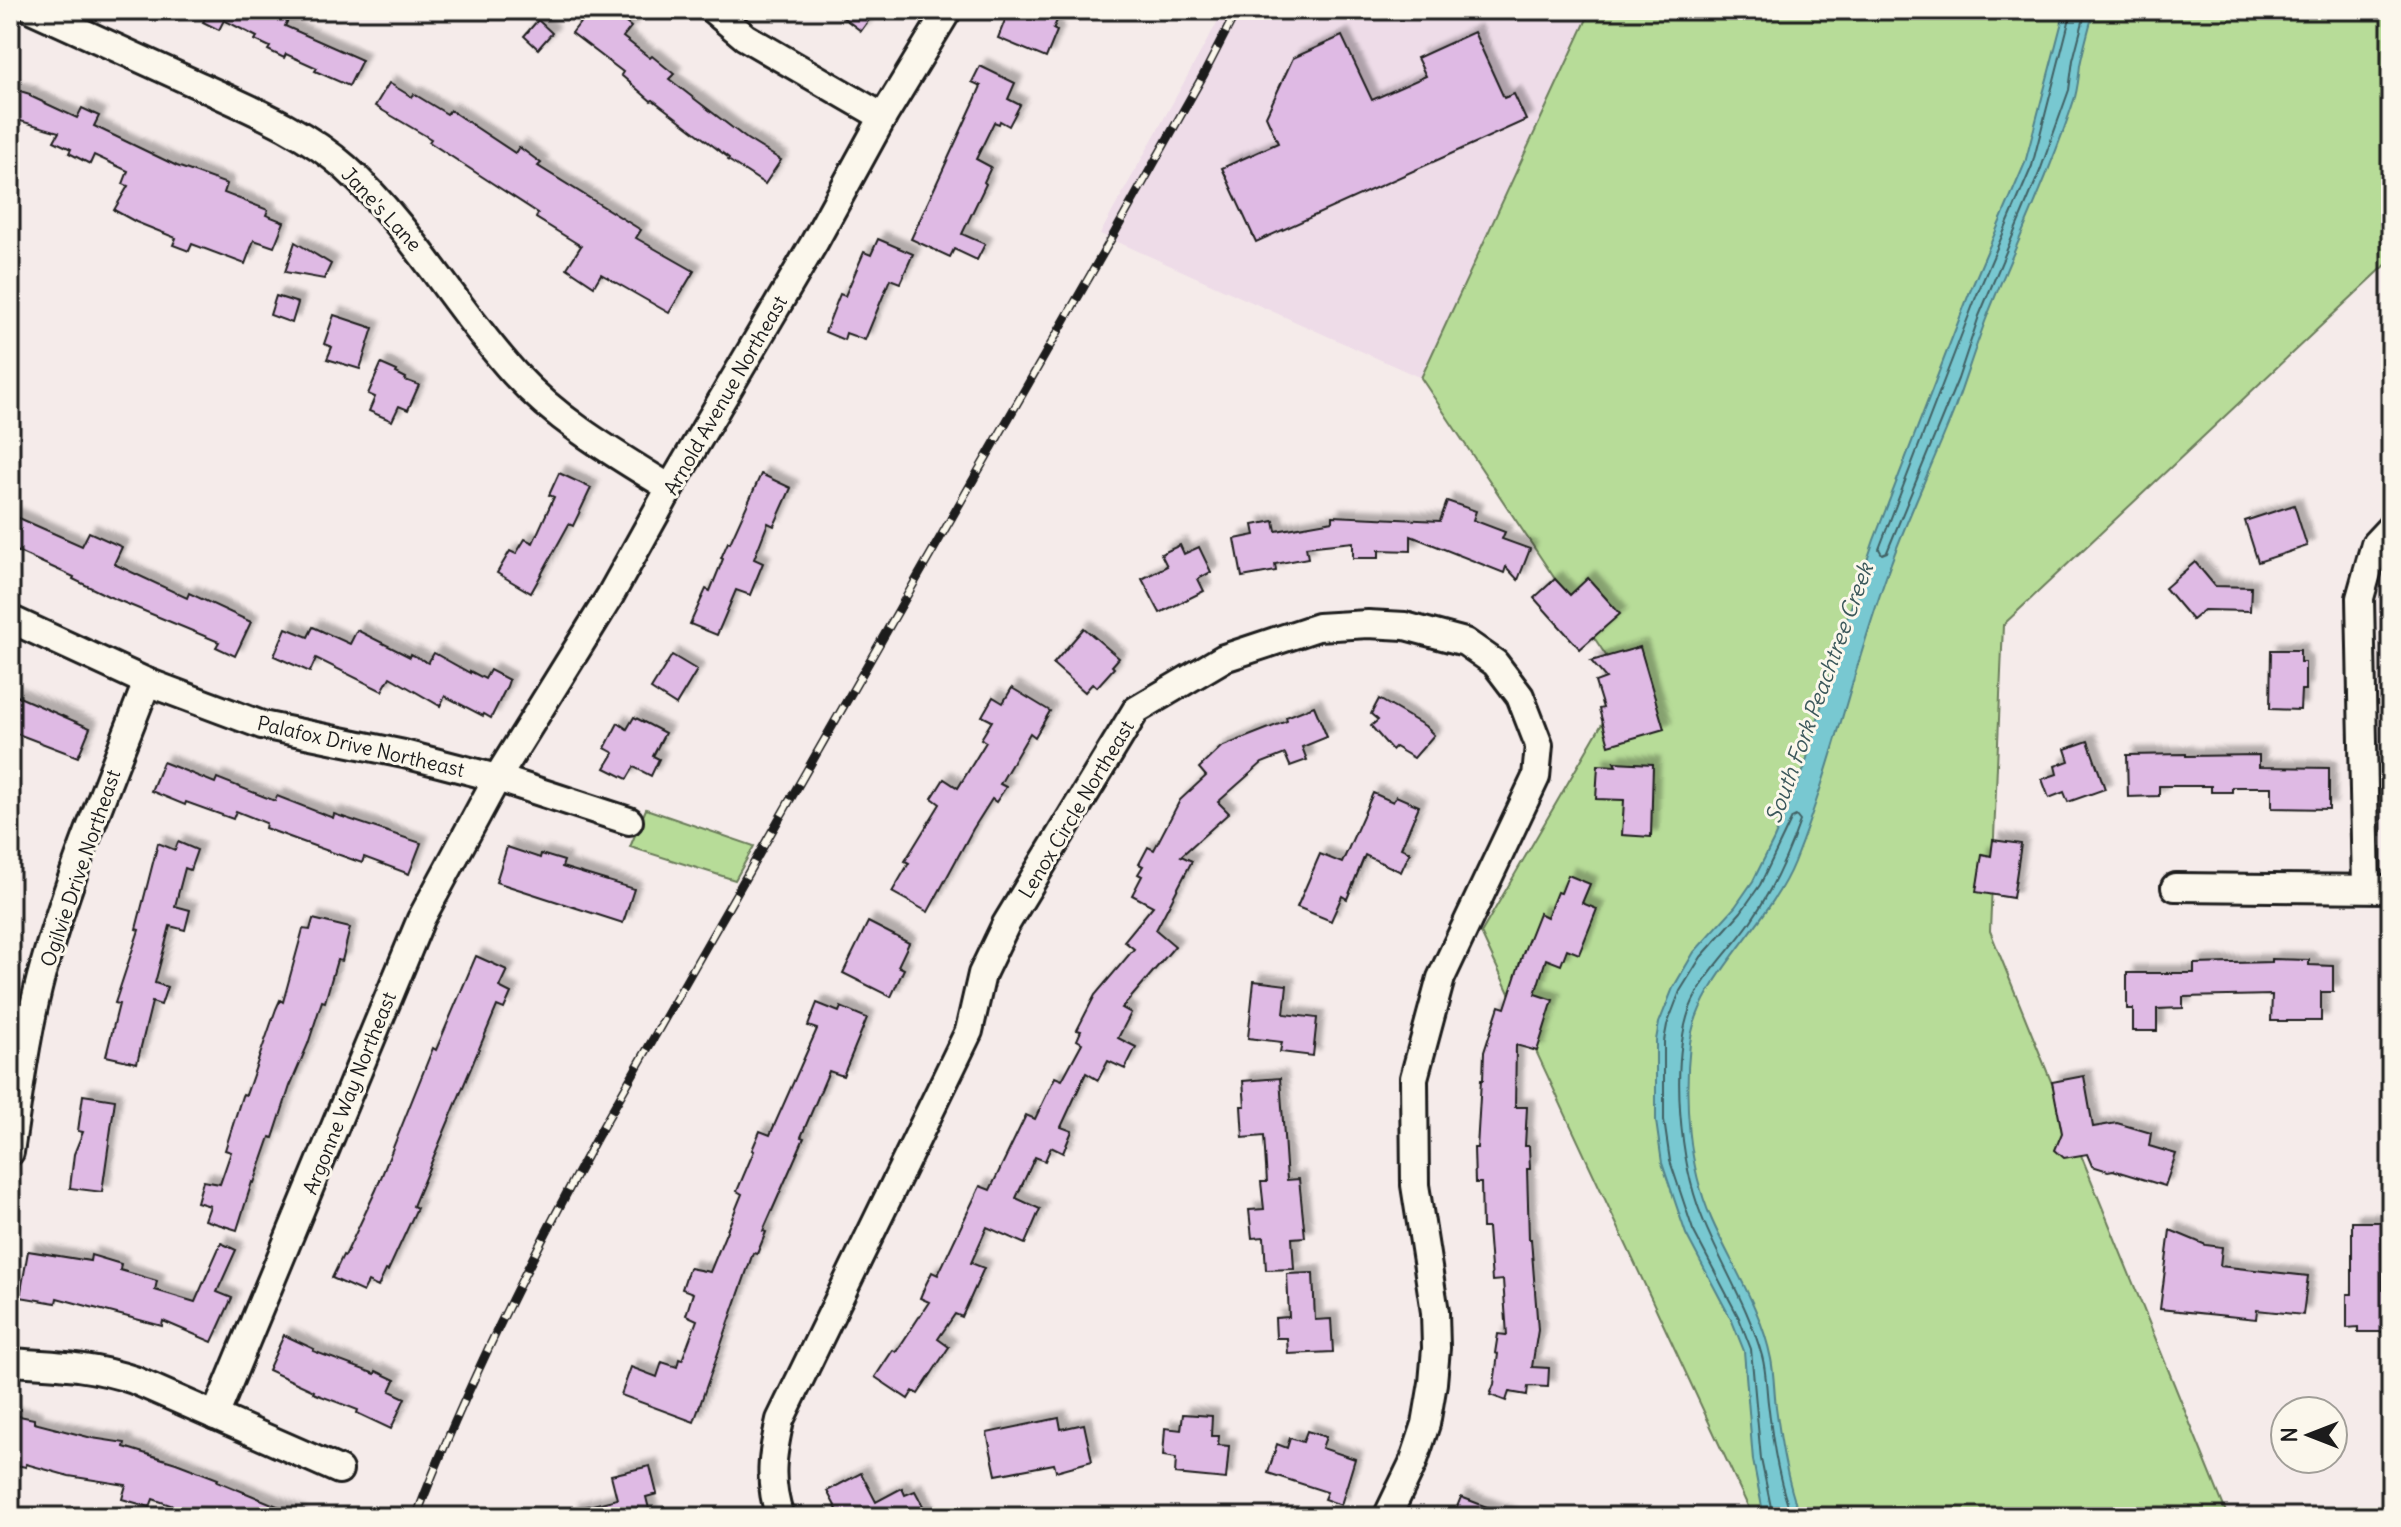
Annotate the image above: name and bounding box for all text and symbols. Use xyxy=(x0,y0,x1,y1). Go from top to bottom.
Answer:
street label: Jane's Lane xyxy=(337,162,427,256)
street label: Arnold Avenue Northeast xyxy=(658,291,792,499)
water label: South Fork Peachtree Creek xyxy=(1759,557,1880,827)
street label: Palafox Drive Northeast xyxy=(255,710,467,782)
street label: Lenox Circle Northeast xyxy=(1013,715,1139,903)
street label: Ogilvie Drive Northeast xyxy=(35,766,126,970)
street label: Argonne Way Northeast xyxy=(297,988,401,1198)
north arrow xyxy=(2269,1395,2349,1475)
text: N xyxy=(2275,1427,2303,1443)

